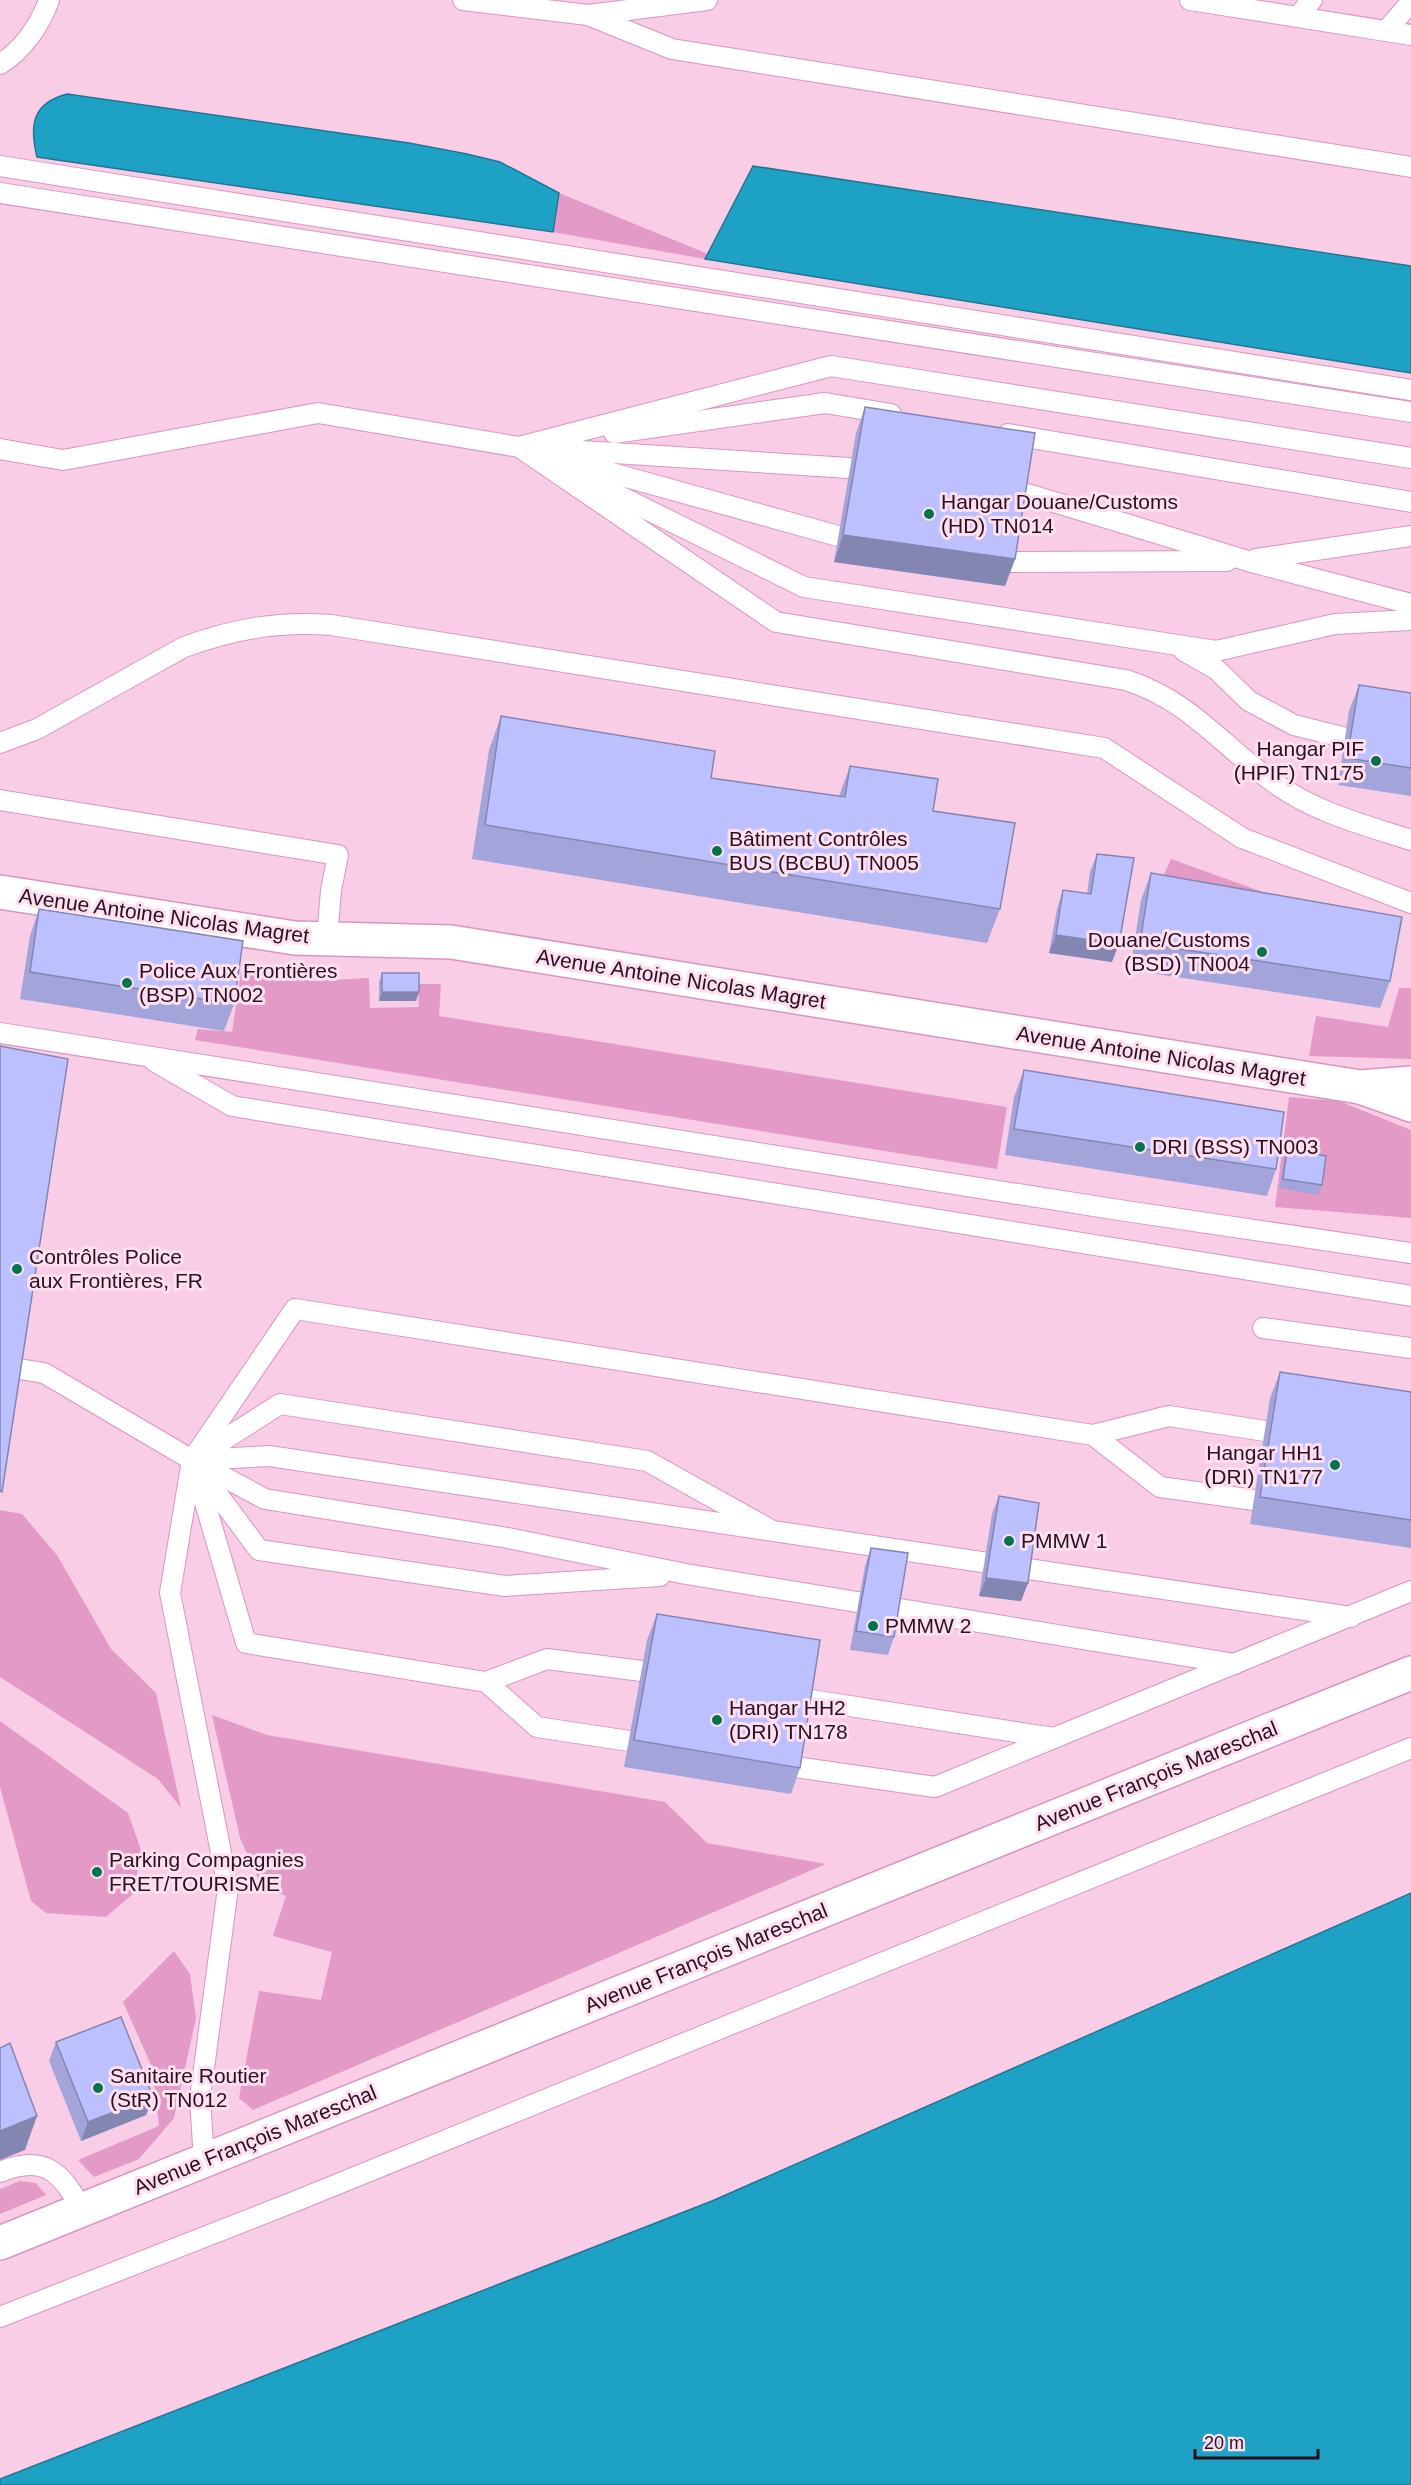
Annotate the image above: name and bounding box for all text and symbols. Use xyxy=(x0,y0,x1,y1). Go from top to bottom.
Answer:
place label: Hangar Douane/Customs (HD) TN014 xyxy=(941,490,1178,537)
marker: Hangar Douane/Customs (HD) TN014 xyxy=(922,507,936,521)
place label: Hangar PIF (HPIF) TN175 xyxy=(1234,737,1364,784)
marker: Hangar PIF (HPIF) TN175 xyxy=(1369,754,1383,768)
place label: Bâtiment Contrôles BUS (BCBU) TN005 xyxy=(729,827,919,874)
marker: Bâtiment Contrôles BUS (BCBU) TN005 xyxy=(710,844,724,858)
street label: Avenue Antoine Nicolas Magret xyxy=(18,884,311,947)
place label: Douane/Customs (BSD) TN004 xyxy=(1088,928,1250,975)
street label: Avenue Antoine Nicolas Magret xyxy=(535,944,828,1013)
marker: Douane/Customs (BSD) TN004 xyxy=(1255,945,1269,959)
place label: Police Aux Frontières (BSP) TN002 xyxy=(139,959,337,1006)
marker: Police Aux Frontières (BSP) TN002 xyxy=(120,976,134,990)
street label: Avenue Antoine Nicolas Magret xyxy=(1015,1021,1308,1090)
place label: DRI (BSS) TN003 xyxy=(1152,1135,1319,1158)
marker: DRI (BSS) TN003 xyxy=(1133,1140,1147,1154)
place label: Contrôles Police aux Frontières, FR xyxy=(29,1245,203,1292)
marker: Contrôles Police aux Frontières, FR xyxy=(10,1262,24,1276)
place label: Hangar HH1 (DRI) TN177 xyxy=(1204,1441,1323,1488)
marker: Hangar HH1 (DRI) TN177 xyxy=(1328,1458,1342,1472)
place label: PMMW 1 xyxy=(1021,1529,1107,1552)
marker: PMMW 1 xyxy=(1002,1534,1016,1548)
place label: PMMW 2 xyxy=(885,1614,971,1637)
marker: PMMW 2 xyxy=(866,1619,880,1633)
place label: Hangar HH2 (DRI) TN178 xyxy=(729,1696,848,1743)
marker: Hangar HH2 (DRI) TN178 xyxy=(710,1713,724,1727)
street label: Avenue François Mareschal xyxy=(1031,1716,1281,1835)
place label: Parking Compagnies FRET/TOURISME xyxy=(109,1848,304,1895)
marker: Parking Compagnies FRET/TOURISME xyxy=(90,1865,104,1879)
street label: Avenue François Mareschal xyxy=(581,1898,831,2017)
place label: Sanitaire Routier (StR) TN012 xyxy=(110,2064,266,2111)
street label: Avenue François Mareschal xyxy=(130,2080,380,2199)
marker: Sanitaire Routier (StR) TN012 xyxy=(91,2081,105,2095)
scale bar xyxy=(1195,2422,1318,2460)
text: 20 m xyxy=(1204,2433,1244,2453)

